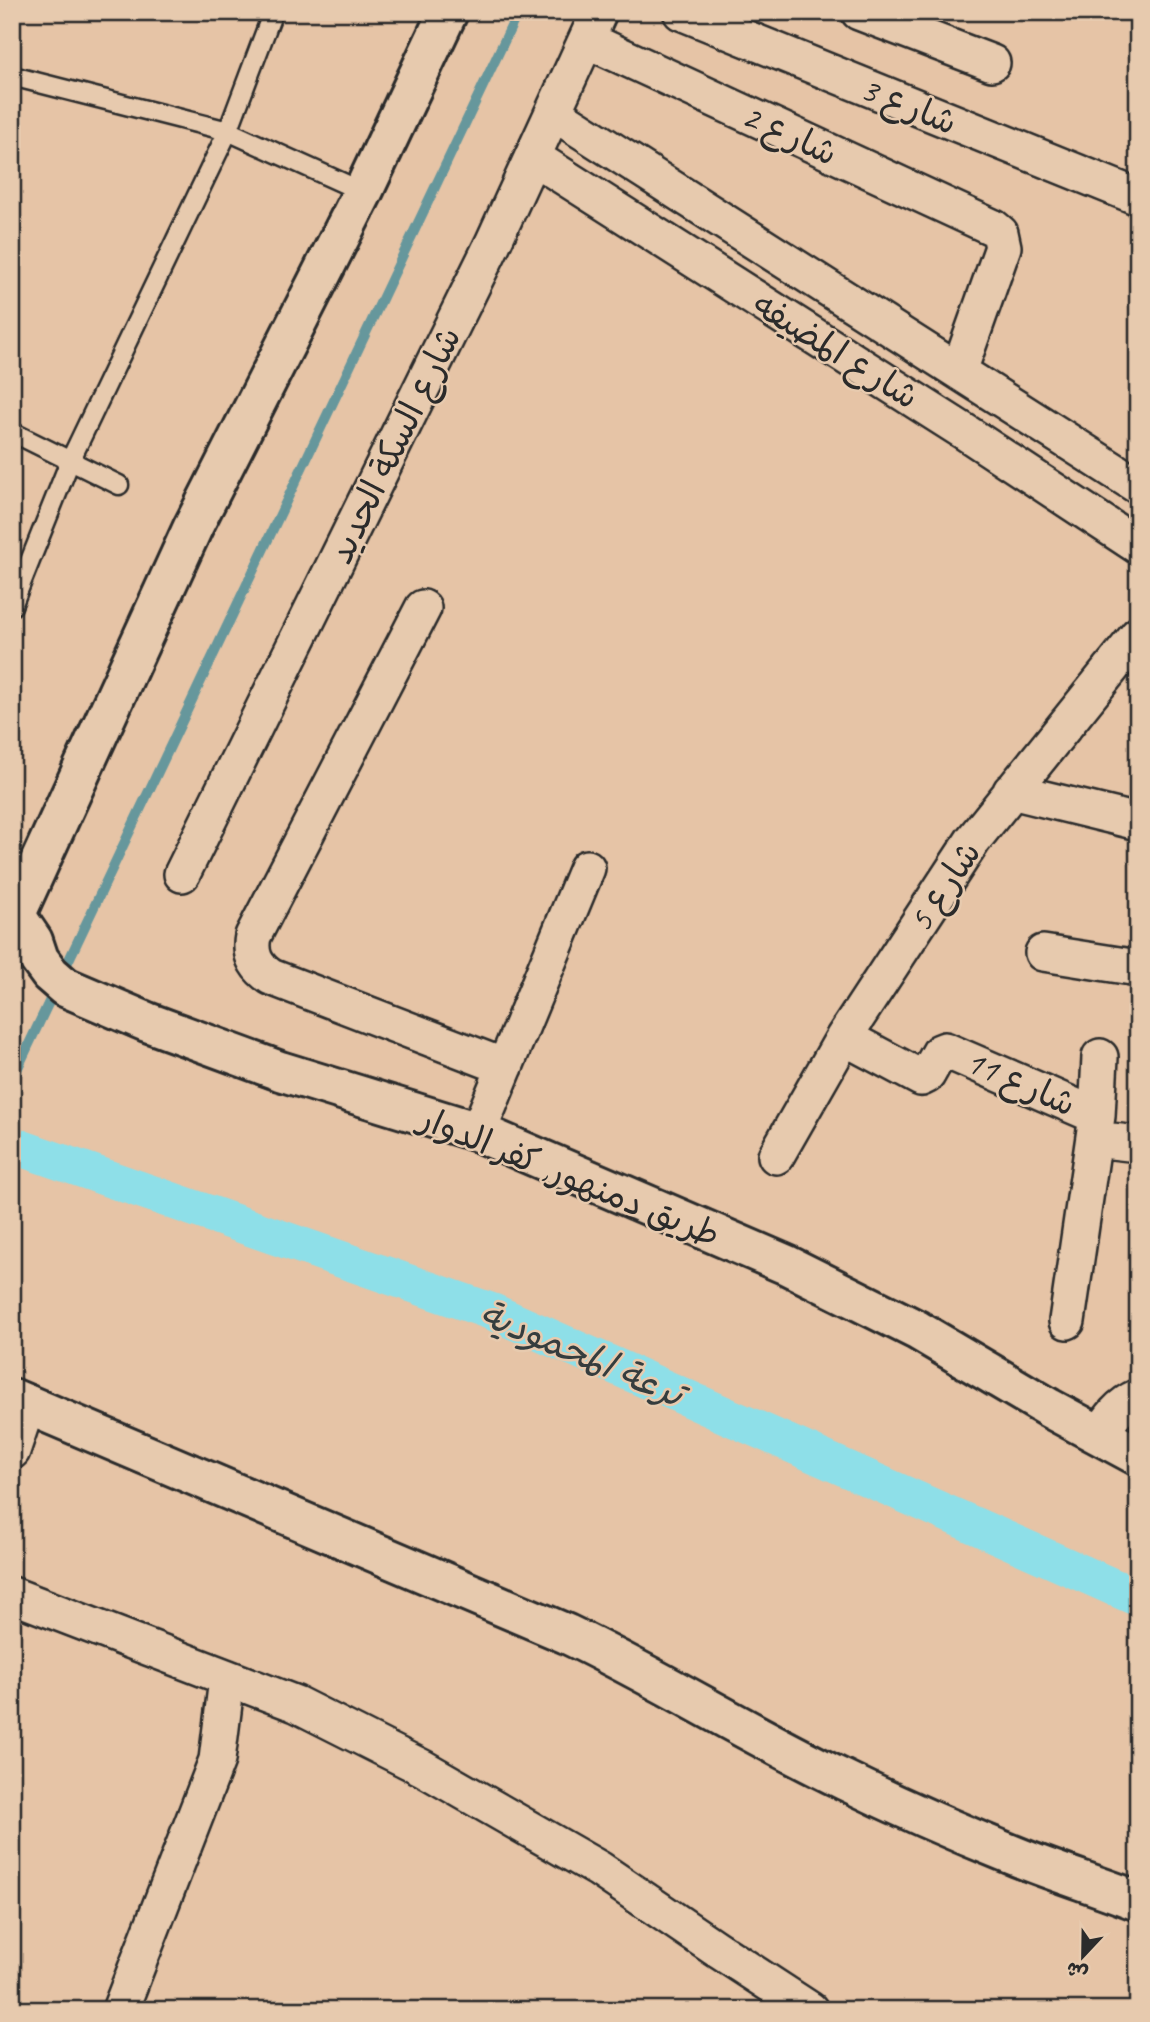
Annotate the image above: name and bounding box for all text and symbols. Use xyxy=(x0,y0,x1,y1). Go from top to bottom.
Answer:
street label: شارع 3 xyxy=(853,66,964,147)
street label: شارع 2 xyxy=(734,93,845,178)
street label: شارع المضيفه xyxy=(743,282,927,421)
street label: شارع السكة الحديد xyxy=(318,319,473,572)
street label: شارع 5 xyxy=(898,832,993,941)
street label: شارع 11 xyxy=(958,1038,1083,1128)
street label: طريق دمنهور, كفر الدوار xyxy=(410,1095,727,1257)
water label: ترعة المحمودية xyxy=(473,1289,696,1420)
north arrow xyxy=(1048,1920,1118,1990)
text: ش xyxy=(1063,1956,1091,1986)

